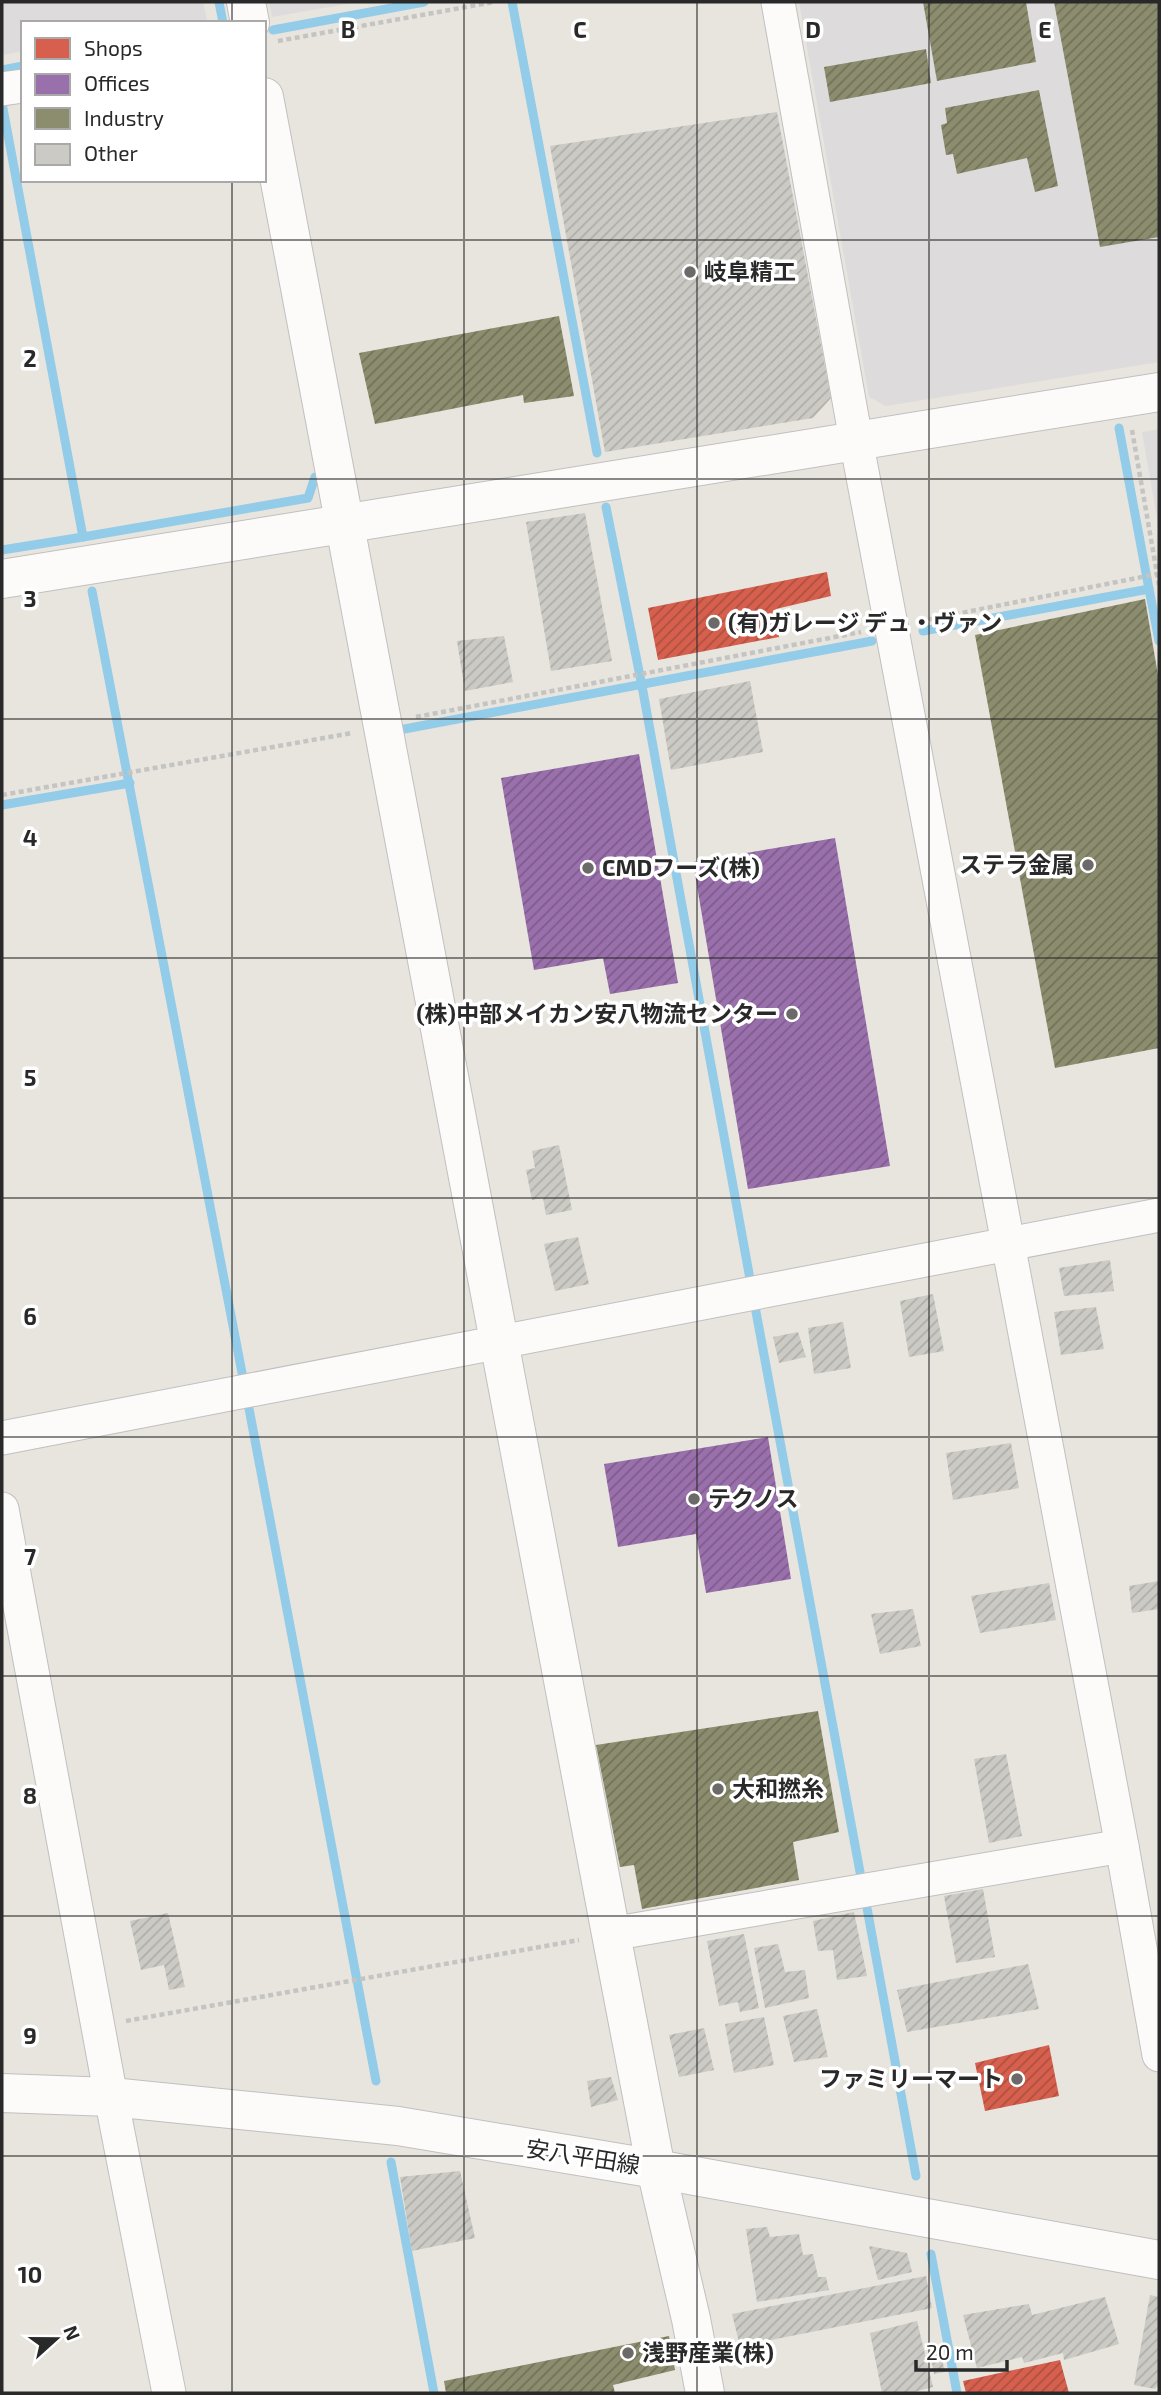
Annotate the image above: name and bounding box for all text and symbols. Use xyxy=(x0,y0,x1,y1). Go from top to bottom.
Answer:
text: B xyxy=(341,15,355,43)
text: C xyxy=(573,15,587,43)
text: D xyxy=(805,15,821,43)
text: E xyxy=(1038,15,1052,43)
legend xyxy=(21,21,266,182)
text: Shops xyxy=(84,35,143,60)
text: Offices xyxy=(84,70,150,95)
text: Industry xyxy=(84,105,164,130)
text: Other xyxy=(84,140,139,165)
place label: 岐阜精工 xyxy=(704,257,796,285)
marker: 岐阜精工 xyxy=(682,264,698,280)
text: 2 xyxy=(23,344,37,372)
text: 3 xyxy=(23,584,37,612)
place label: (有)ガレージ デュ・ヴァン xyxy=(728,608,1002,636)
marker: (有)ガレージ デュ・ヴァン xyxy=(706,615,722,631)
text: 4 xyxy=(23,823,37,851)
place label: ステラ金属 xyxy=(959,850,1074,878)
place label: CMDフーズ(株) xyxy=(602,853,760,881)
marker: ステラ金属 xyxy=(1080,857,1096,873)
marker: CMDフーズ(株) xyxy=(580,860,596,876)
place label: (株)中部メイカン安八物流センター xyxy=(416,999,778,1027)
marker: (株)中部メイカン安八物流センター xyxy=(784,1006,800,1022)
text: 5 xyxy=(24,1063,36,1091)
text: 6 xyxy=(23,1302,37,1330)
place label: テクノス xyxy=(708,1484,799,1512)
marker: テクノス xyxy=(686,1491,702,1507)
text: 7 xyxy=(24,1542,36,1570)
place label: 大和撚糸 xyxy=(732,1774,824,1802)
text: 8 xyxy=(23,1781,37,1809)
marker: 大和撚糸 xyxy=(710,1781,726,1797)
text: 9 xyxy=(23,2021,37,2049)
place label: ファミリーマート xyxy=(819,2064,1003,2092)
marker: ファミリーマート xyxy=(1009,2071,1025,2087)
street label: 安八平田線 xyxy=(524,2133,642,2179)
text: 10 xyxy=(18,2260,42,2288)
north arrow xyxy=(21,2304,91,2374)
text: N xyxy=(59,2322,86,2343)
scale bar xyxy=(916,2328,1007,2372)
place label: 浅野産業(株) xyxy=(642,2338,774,2366)
text: 20 m xyxy=(926,2339,974,2364)
marker: 浅野産業(株) xyxy=(620,2345,636,2361)

